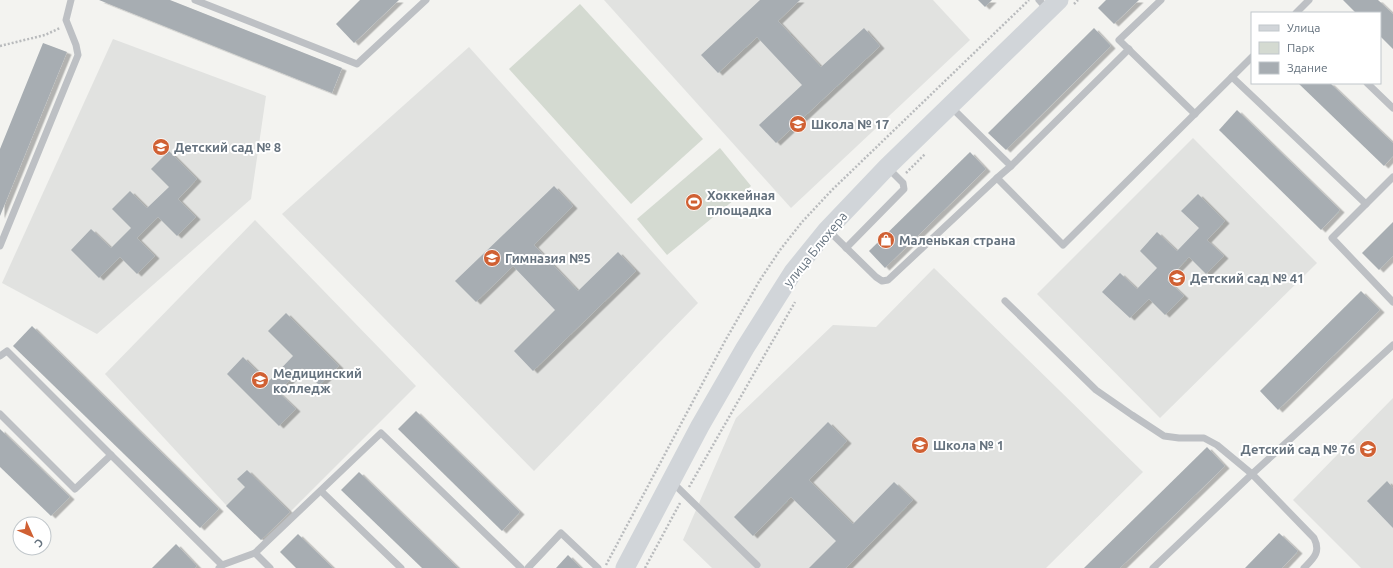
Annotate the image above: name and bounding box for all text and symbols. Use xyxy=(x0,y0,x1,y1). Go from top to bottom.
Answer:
legend xyxy=(1251,12,1381,84)
text: Улица xyxy=(1287,21,1320,34)
text: Парк xyxy=(1287,41,1315,54)
text: Здание xyxy=(1287,61,1328,74)
school or university icon: Школа № 17 xyxy=(788,114,808,134)
place label: Школа № 17 xyxy=(811,117,889,131)
school or university icon: Детский сад № 8 xyxy=(151,137,171,157)
place label: Детский сад № 8 xyxy=(174,140,281,154)
place label: Хоккейная площадка xyxy=(707,188,775,217)
sports icon: Хоккейная площадка xyxy=(684,192,704,212)
street label: улица Блюхера xyxy=(781,209,849,289)
shop icon: Маленькая страна xyxy=(876,230,896,250)
place label: Маленькая страна xyxy=(899,233,1015,247)
school or university icon: Гимназия №5 xyxy=(482,248,502,268)
place label: Гимназия №5 xyxy=(505,251,591,265)
school or university icon: Детский сад № 41 xyxy=(1167,268,1187,288)
place label: Детский сад № 41 xyxy=(1190,271,1304,285)
place label: Медицинский колледж xyxy=(273,366,362,395)
school or university icon: Медицинский колледж xyxy=(250,370,270,390)
school or university icon: Школа № 1 xyxy=(910,435,930,455)
place label: Школа № 1 xyxy=(933,438,1004,452)
school or university icon: Детский сад № 76 xyxy=(1358,439,1378,459)
place label: Детский сад № 76 xyxy=(1241,442,1355,456)
north arrow xyxy=(12,516,52,556)
text: С xyxy=(32,536,46,550)

